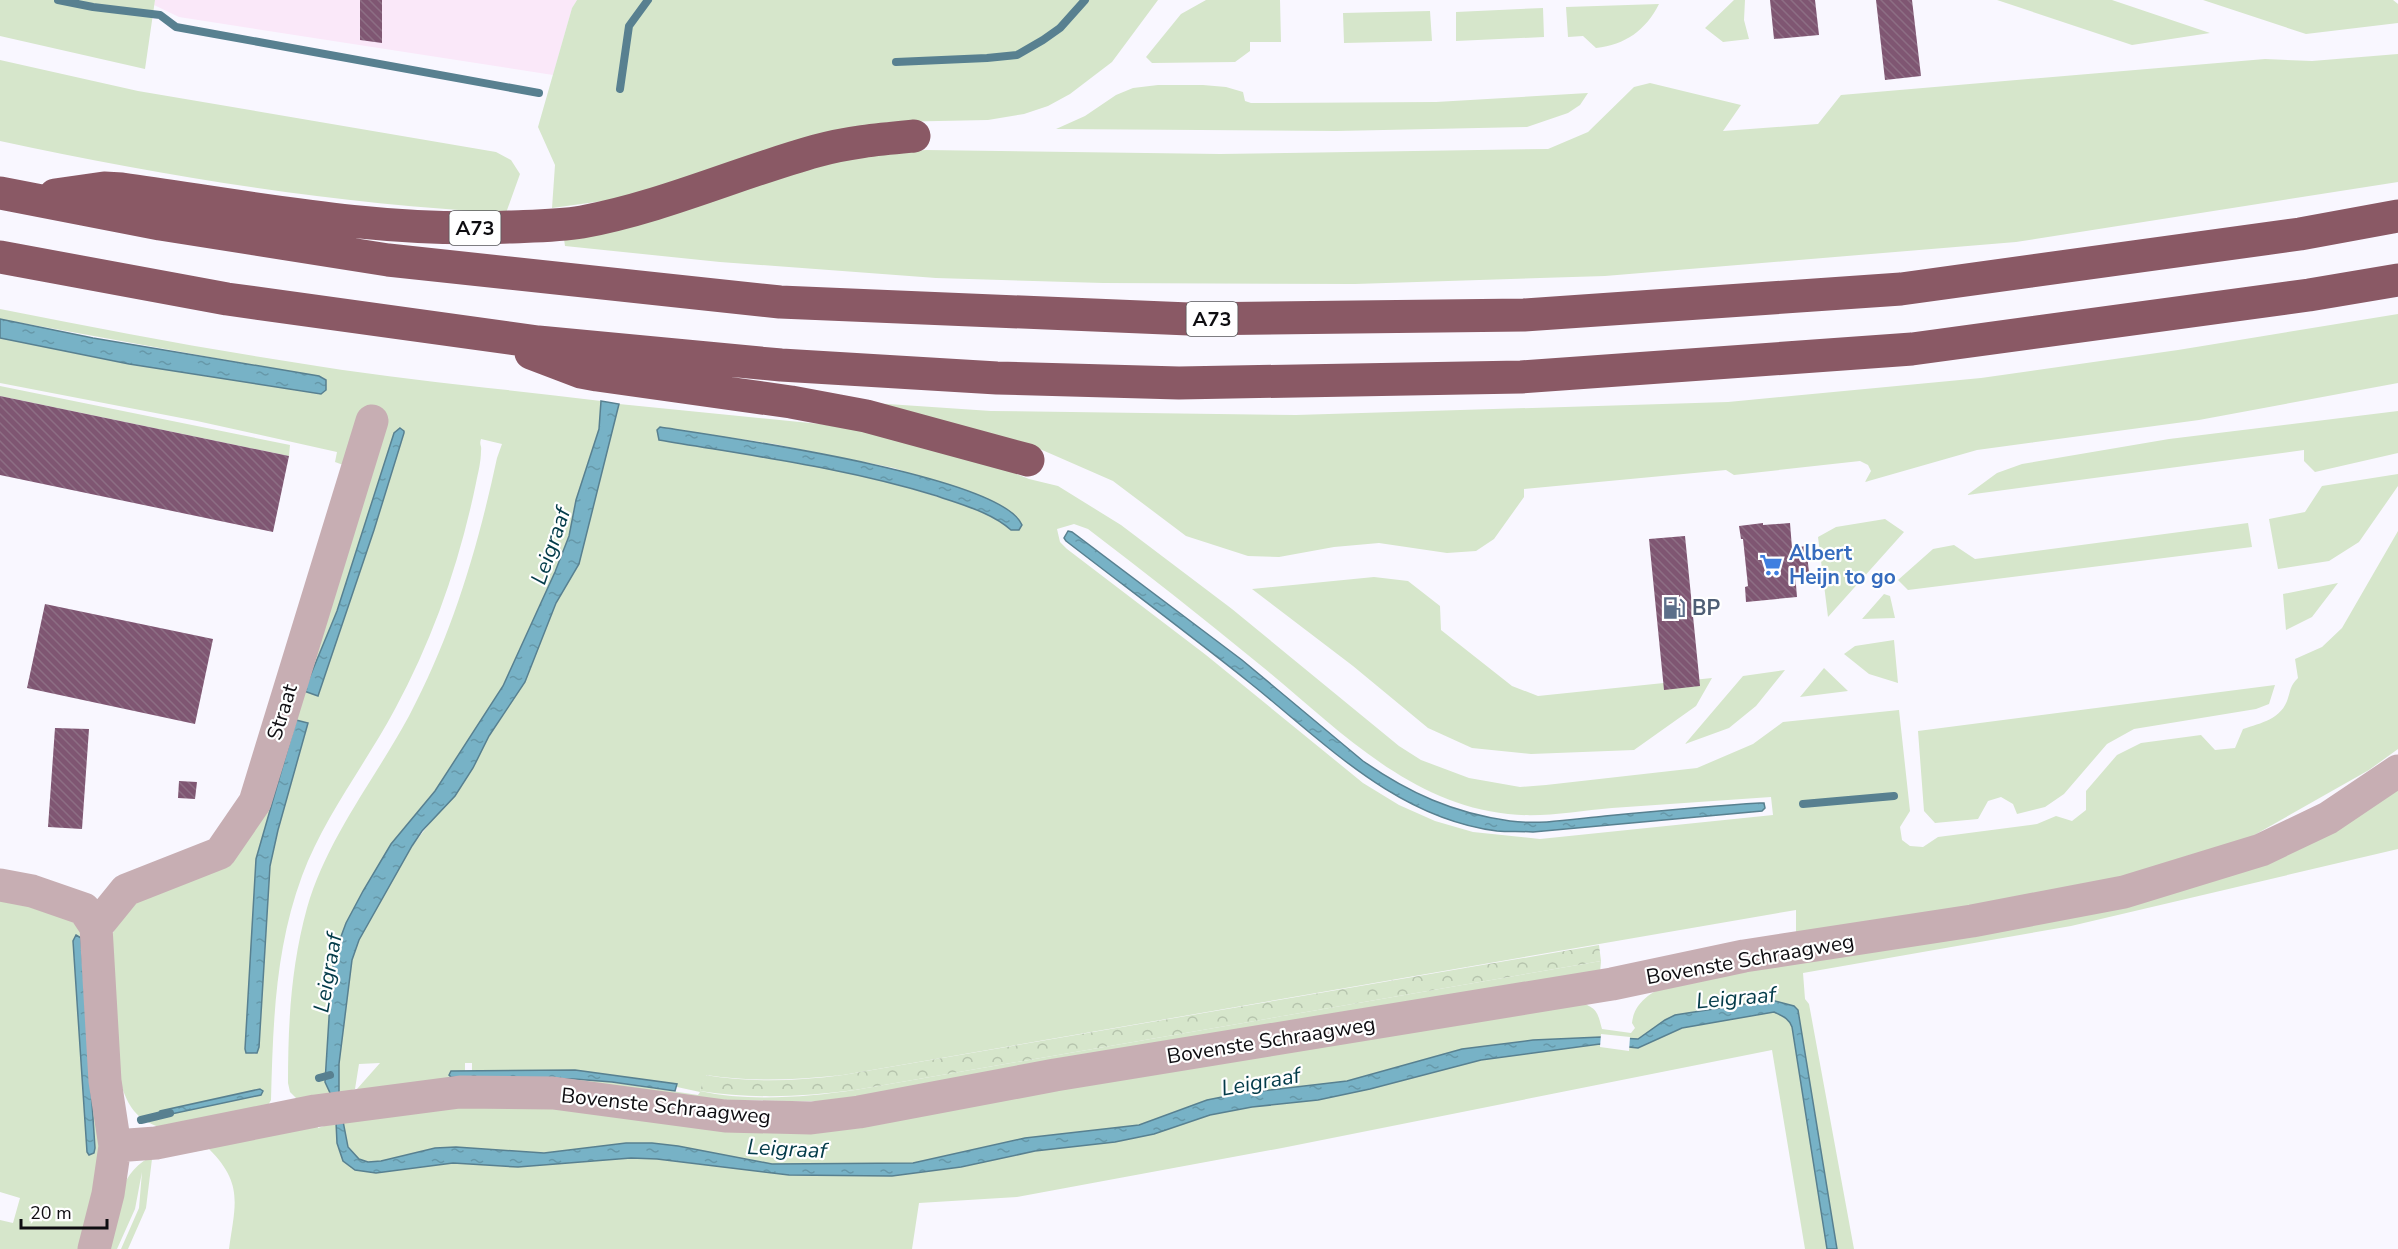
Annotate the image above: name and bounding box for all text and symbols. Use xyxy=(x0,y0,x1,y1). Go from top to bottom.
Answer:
road number: A73 xyxy=(450,211,500,245)
road number: A73 xyxy=(1186,302,1238,336)
water label: Leigraaf xyxy=(524,501,579,589)
place label: Albert Heijn to go xyxy=(1789,539,1896,591)
supermarket icon: Albert Heijn to go xyxy=(1758,552,1784,578)
place label: BP xyxy=(1692,594,1720,622)
fuel station icon: BP xyxy=(1661,595,1687,621)
street label: Straat xyxy=(260,680,304,743)
street label: Bovenste Schraagweg xyxy=(1644,927,1856,991)
water label: Leigraaf xyxy=(306,928,350,1015)
water label: Leigraaf xyxy=(1695,979,1780,1016)
street label: Bovenste Schraagweg xyxy=(1165,1010,1377,1070)
water label: Leigraaf xyxy=(1219,1060,1306,1104)
street label: Bovenste Schraagweg xyxy=(560,1081,772,1131)
water label: Leigraaf xyxy=(746,1132,830,1166)
scale bar xyxy=(21,1192,106,1230)
text: 20 m xyxy=(30,1201,72,1225)

